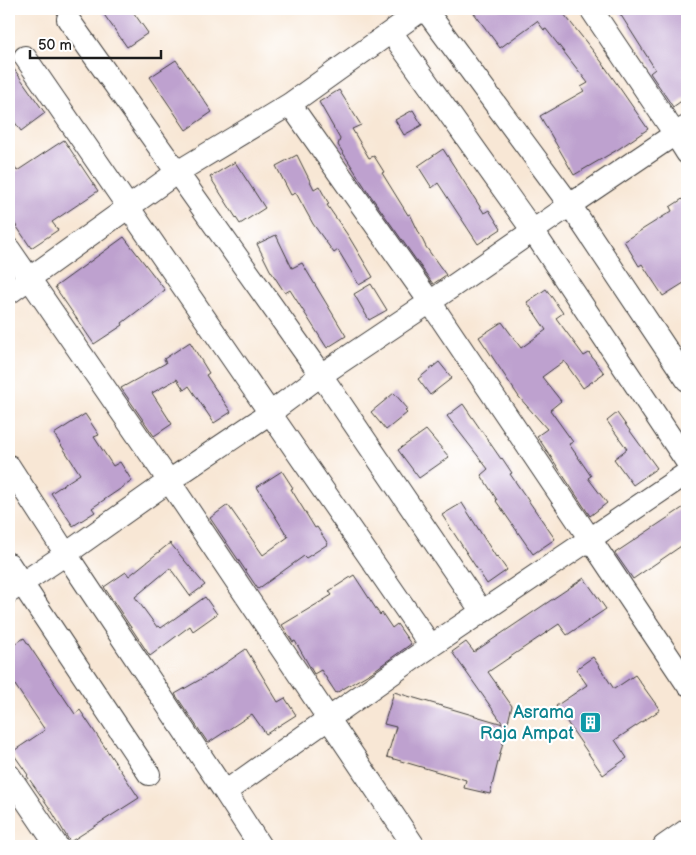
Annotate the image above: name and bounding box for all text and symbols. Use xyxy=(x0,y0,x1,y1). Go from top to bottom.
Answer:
scale bar xyxy=(30,28,161,60)
text: 50 m xyxy=(38,36,72,55)
place label: Asrama Raja Ampat xyxy=(480,702,574,744)
building icon: Asrama Raja Ampat xyxy=(578,710,602,734)

